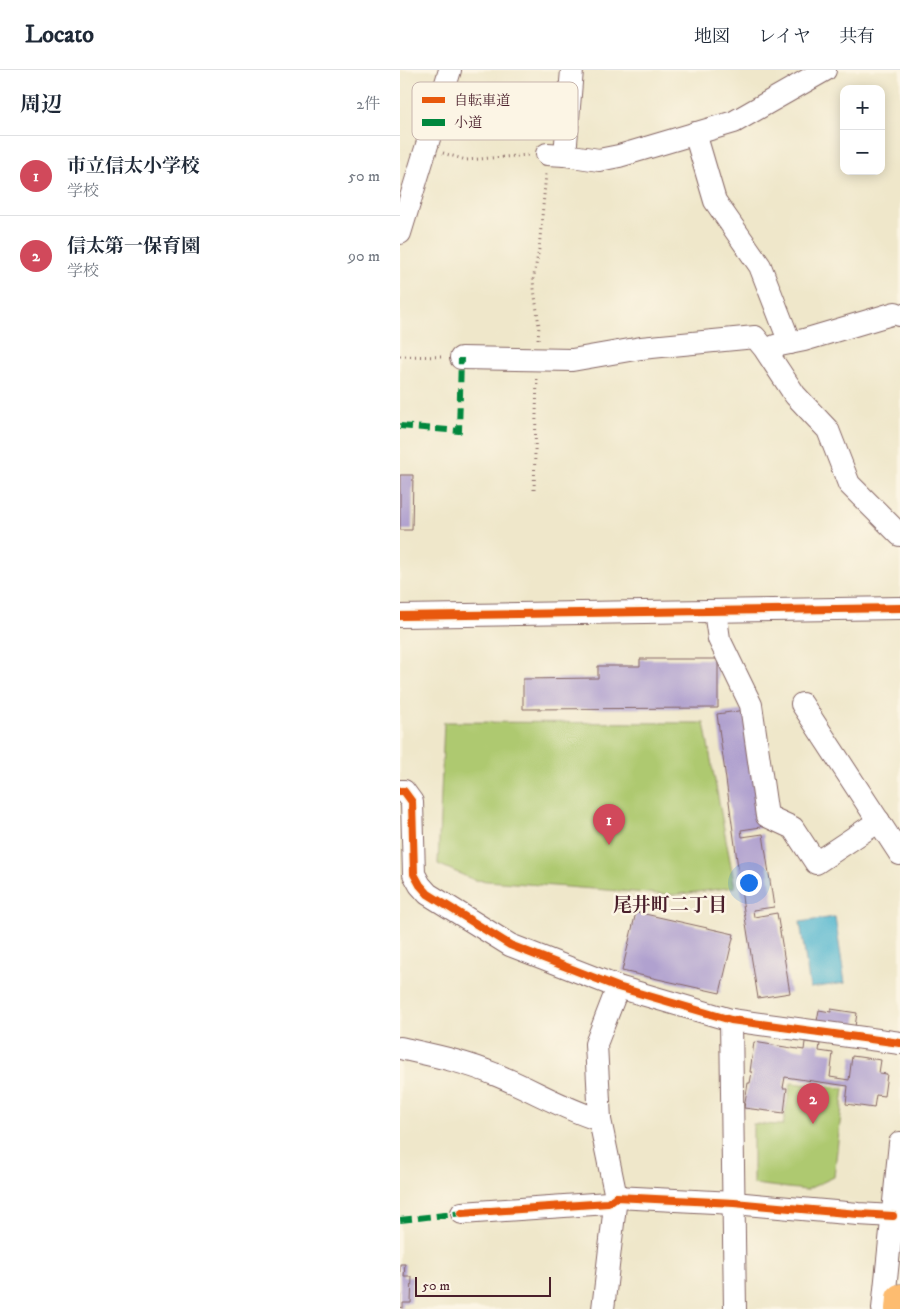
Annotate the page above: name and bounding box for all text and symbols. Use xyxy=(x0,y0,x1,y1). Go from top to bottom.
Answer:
text: Locato xyxy=(25,20,94,50)
text: 地図 xyxy=(694,26,730,48)
text: レイヤ xyxy=(758,26,811,48)
text: 共有 xyxy=(839,26,875,48)
legend xyxy=(412,82,578,140)
map controls xyxy=(840,85,885,175)
button: + xyxy=(840,85,885,130)
text: 周辺 xyxy=(20,92,62,118)
text: 自転車道 xyxy=(454,92,510,110)
text: 2件 xyxy=(356,94,380,114)
text: 小道 xyxy=(454,114,482,132)
button: − xyxy=(840,130,885,175)
text: 市立信太小学校 xyxy=(67,155,200,178)
text: 1 xyxy=(33,166,39,186)
text: 50 m xyxy=(348,166,380,186)
text: 学校 xyxy=(67,181,99,201)
text: 信太第一保育園 xyxy=(67,235,200,258)
text: 2 xyxy=(32,246,40,266)
text: 90 m xyxy=(348,246,380,266)
text: 学校 xyxy=(67,261,99,281)
pin: 1 xyxy=(593,804,625,845)
your location xyxy=(736,870,762,896)
district label: 尾井町二丁目 xyxy=(613,894,727,917)
pin: 2 xyxy=(797,1083,829,1124)
scale bar xyxy=(415,1274,551,1297)
text: 50 m xyxy=(422,1277,450,1295)

